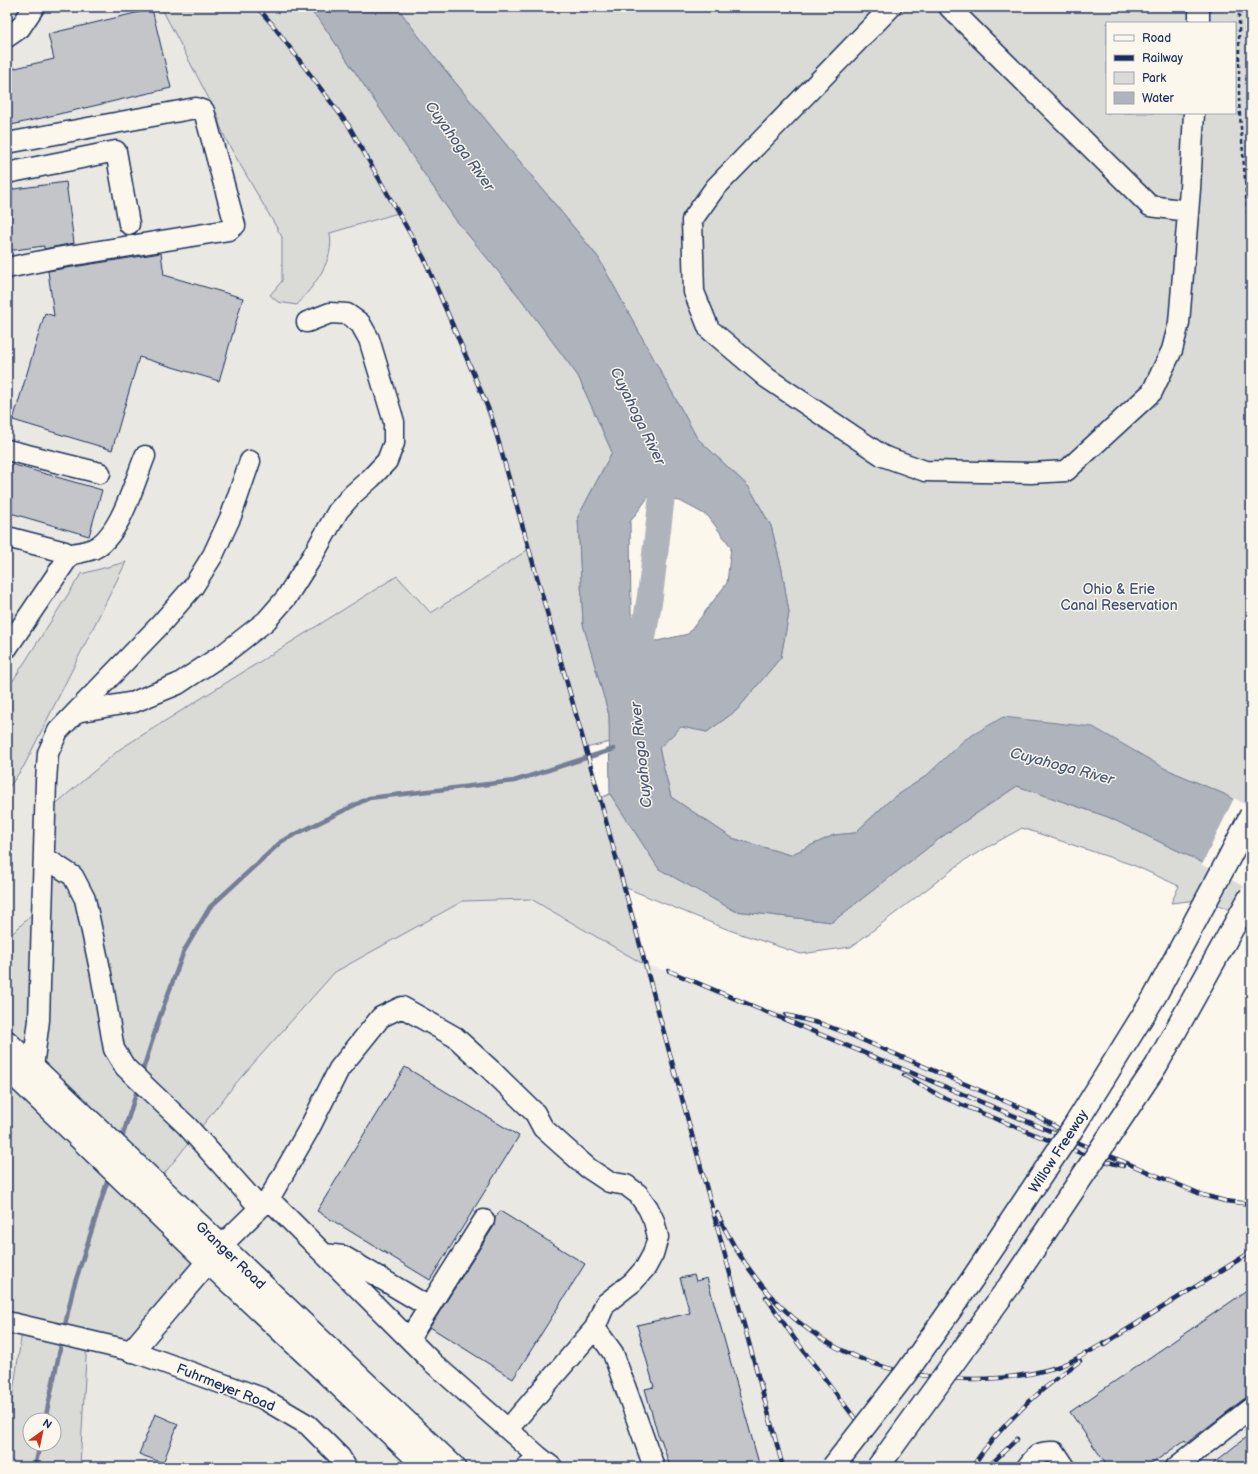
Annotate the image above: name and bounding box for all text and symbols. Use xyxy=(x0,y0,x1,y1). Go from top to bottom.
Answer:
legend xyxy=(1106,22,1236,114)
text: Road xyxy=(1142,31,1171,46)
text: Railway xyxy=(1142,51,1184,66)
text: Park xyxy=(1142,71,1166,86)
text: Water xyxy=(1142,91,1174,106)
water label: Cuyahoga River xyxy=(421,98,499,196)
water label: Cuyahoga River xyxy=(606,364,670,470)
park label: Ohio & Erie Canal Reservation xyxy=(1060,581,1178,614)
water label: Cuyahoga River xyxy=(626,699,657,809)
water label: Cuyahoga River xyxy=(1008,744,1117,790)
street label: Willow Freeway xyxy=(1025,1106,1092,1196)
street label: Granger Road xyxy=(192,1218,269,1293)
street label: Fuhrmeyer Road xyxy=(174,1360,278,1415)
north arrow xyxy=(22,1412,62,1452)
text: N xyxy=(40,1416,54,1432)

